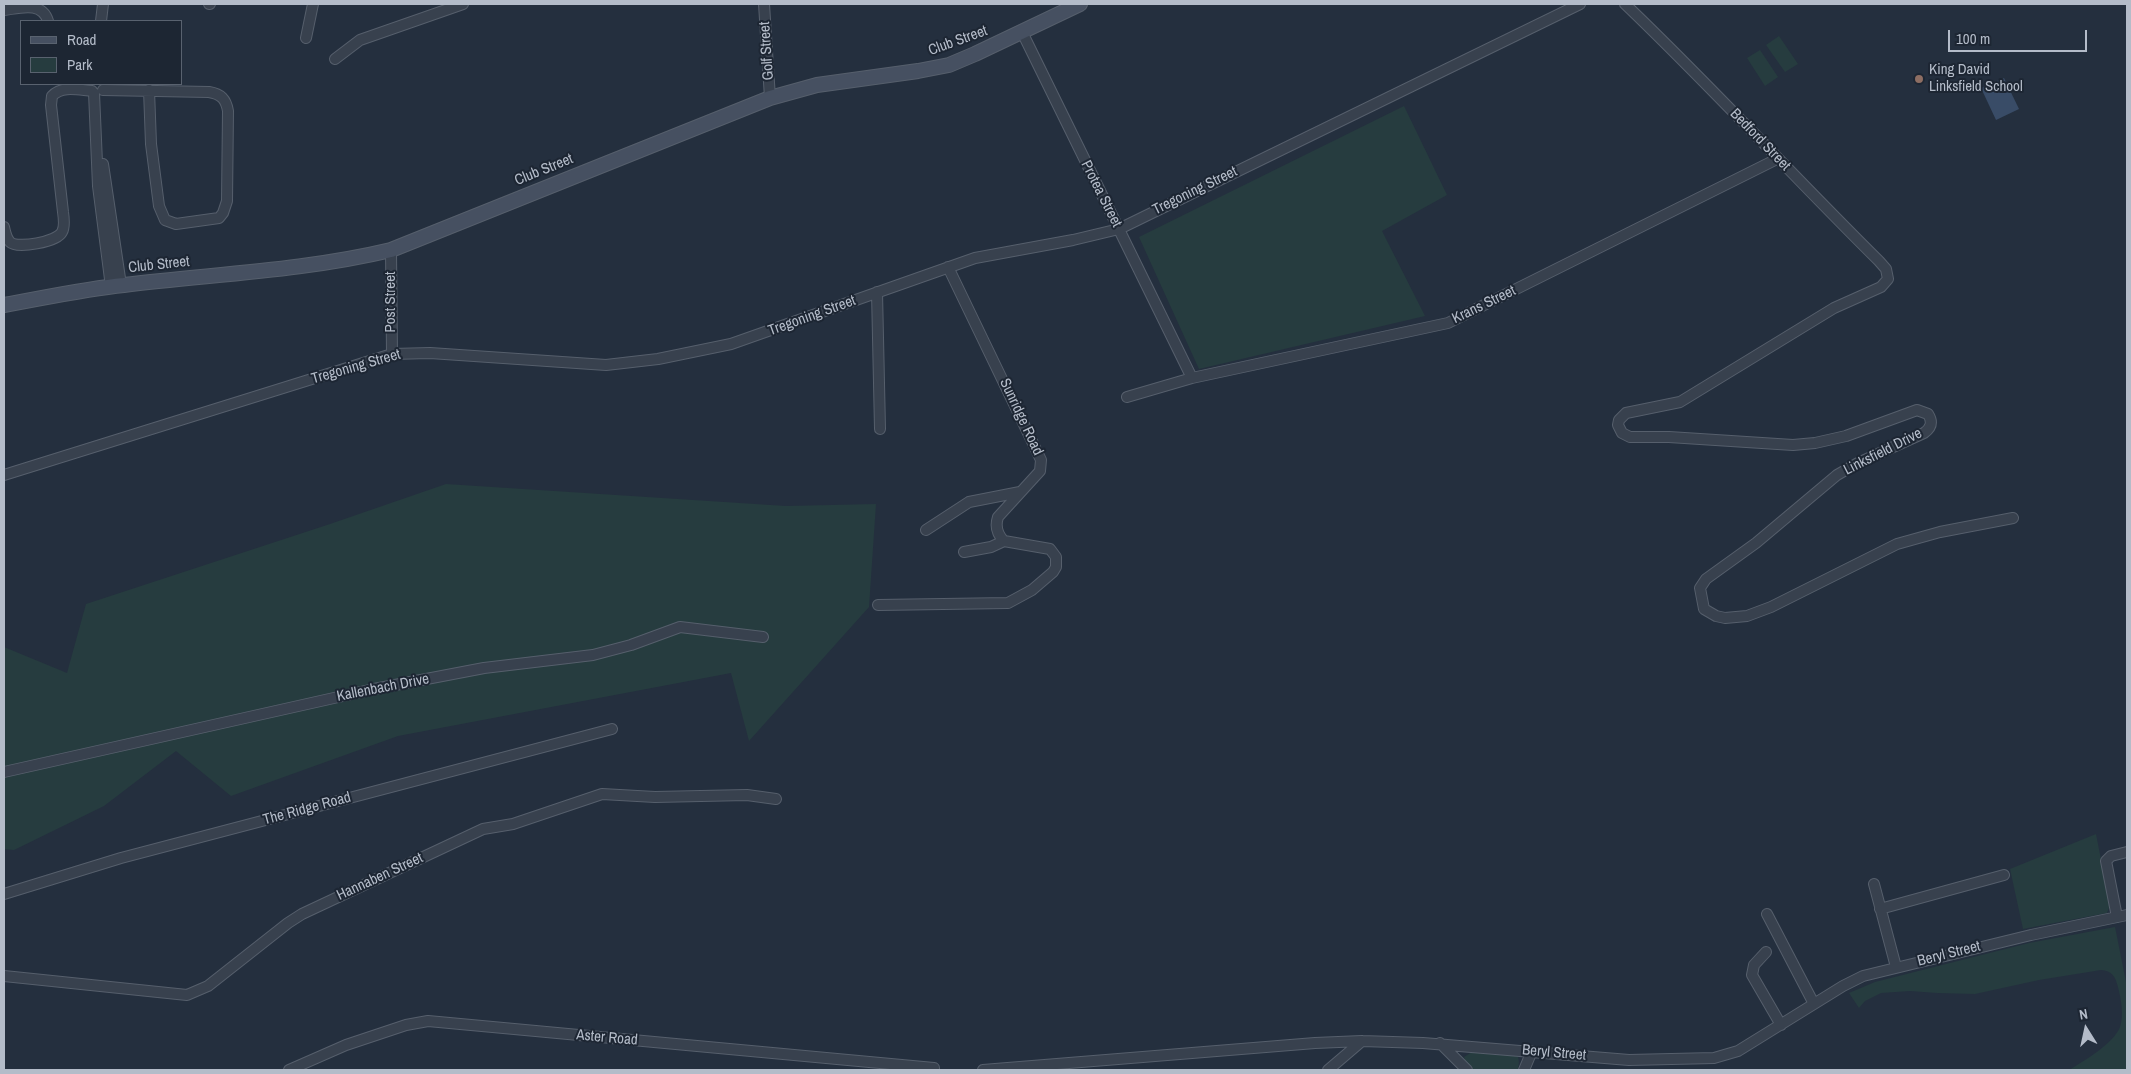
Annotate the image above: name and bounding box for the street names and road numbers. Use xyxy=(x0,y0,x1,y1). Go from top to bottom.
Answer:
street label: Golf Street xyxy=(756,21,778,81)
street label: Club Street xyxy=(926,22,990,60)
street label: Bedford Street xyxy=(1726,105,1794,175)
street label: Club Street xyxy=(512,150,576,190)
street label: Protea Street xyxy=(1077,158,1125,230)
street label: Tregoning Street xyxy=(1150,163,1240,219)
street label: Club Street xyxy=(127,253,191,277)
street label: Post Street xyxy=(382,272,400,332)
street label: Krans Street xyxy=(1449,282,1519,328)
street label: Tregoning Street xyxy=(766,292,858,340)
street label: Tregoning Street xyxy=(309,346,403,388)
street label: Sunridge Road xyxy=(995,376,1047,458)
street label: Linksfield Drive xyxy=(1841,425,1925,479)
street label: Kallenbach Drive xyxy=(335,670,431,706)
street label: The Ridge Road xyxy=(261,789,353,829)
street label: Hannaben Street xyxy=(334,849,426,905)
street label: Beryl Street xyxy=(1916,937,1982,971)
street label: Aster Road xyxy=(576,1026,638,1050)
street label: Beryl Street xyxy=(1521,1041,1587,1065)

